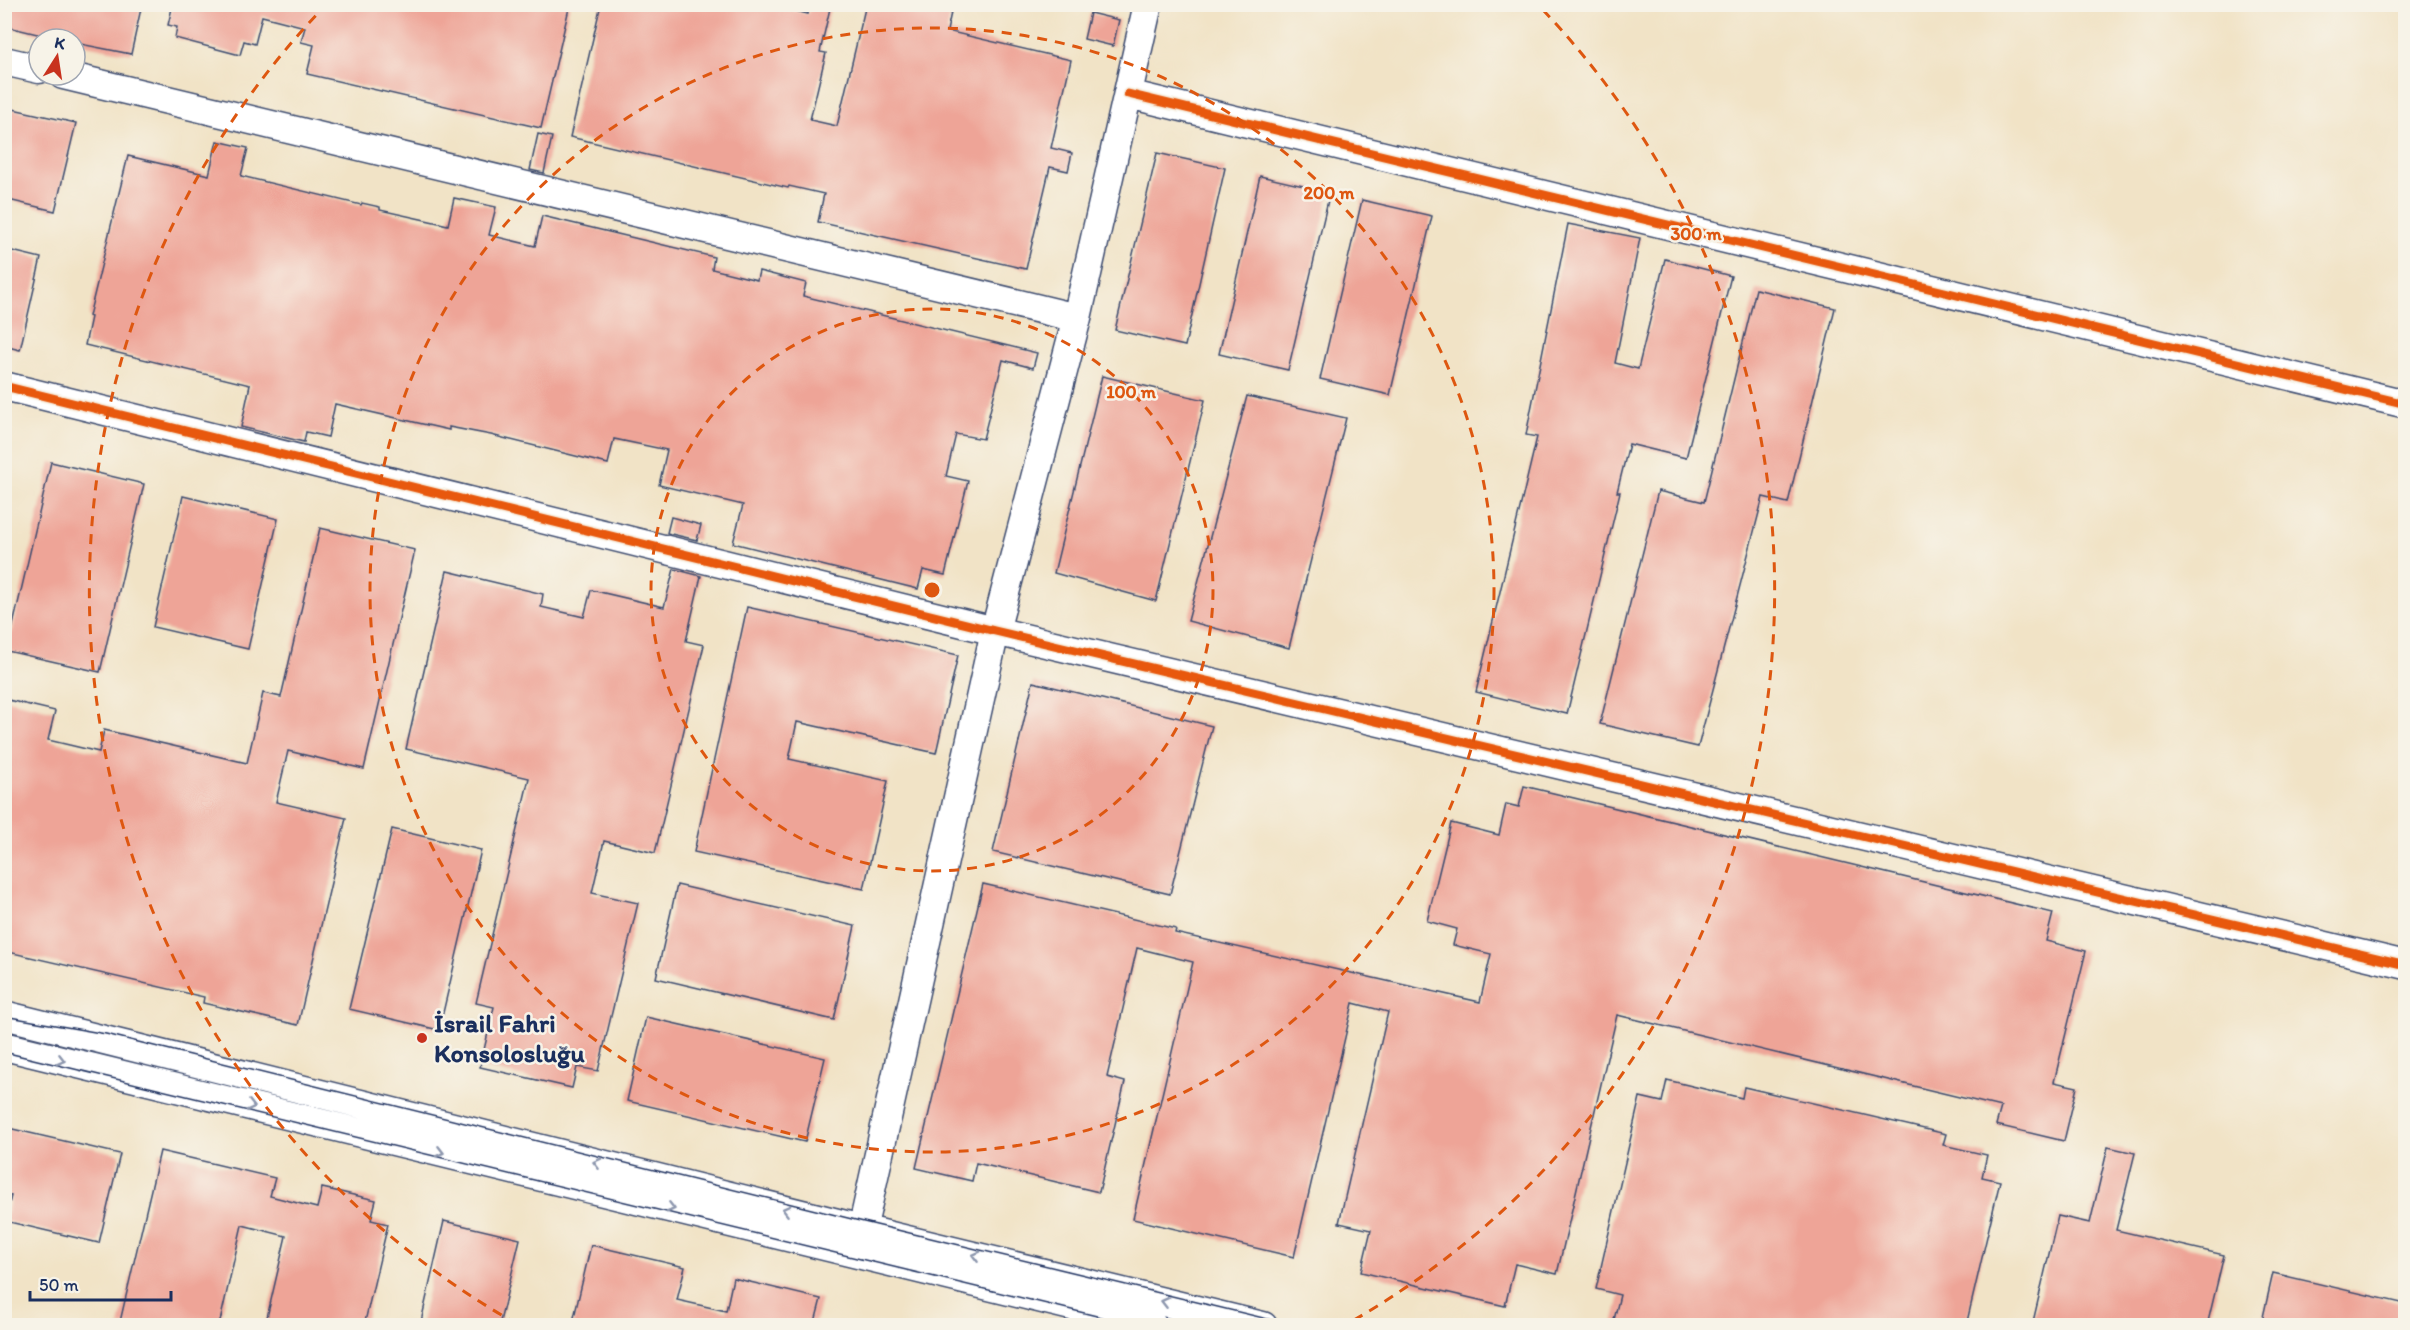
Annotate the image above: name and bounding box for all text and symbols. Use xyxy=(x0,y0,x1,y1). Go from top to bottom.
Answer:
north arrow xyxy=(27,27,87,87)
text: K xyxy=(53,32,68,53)
text: 200 m xyxy=(1304,182,1355,204)
text: 300 m xyxy=(1670,223,1722,245)
text: 100 m xyxy=(1106,381,1157,403)
centre of rings xyxy=(922,580,942,600)
place label: İsrail Fahri Konsolosluğu xyxy=(434,1007,585,1069)
marker: İsrail Fahri Konsolosluğu xyxy=(415,1031,429,1045)
one-way arrow xyxy=(56,1052,66,1065)
one-way arrow xyxy=(246,1098,256,1111)
one-way arrow xyxy=(435,1144,445,1157)
one-way arrow xyxy=(592,1157,602,1170)
one-way arrow xyxy=(665,1200,675,1213)
one-way arrow xyxy=(782,1204,792,1217)
one-way arrow xyxy=(971,1251,981,1264)
scale bar xyxy=(30,1264,171,1302)
text: 50 m xyxy=(39,1274,79,1296)
one-way arrow xyxy=(1161,1296,1171,1309)

